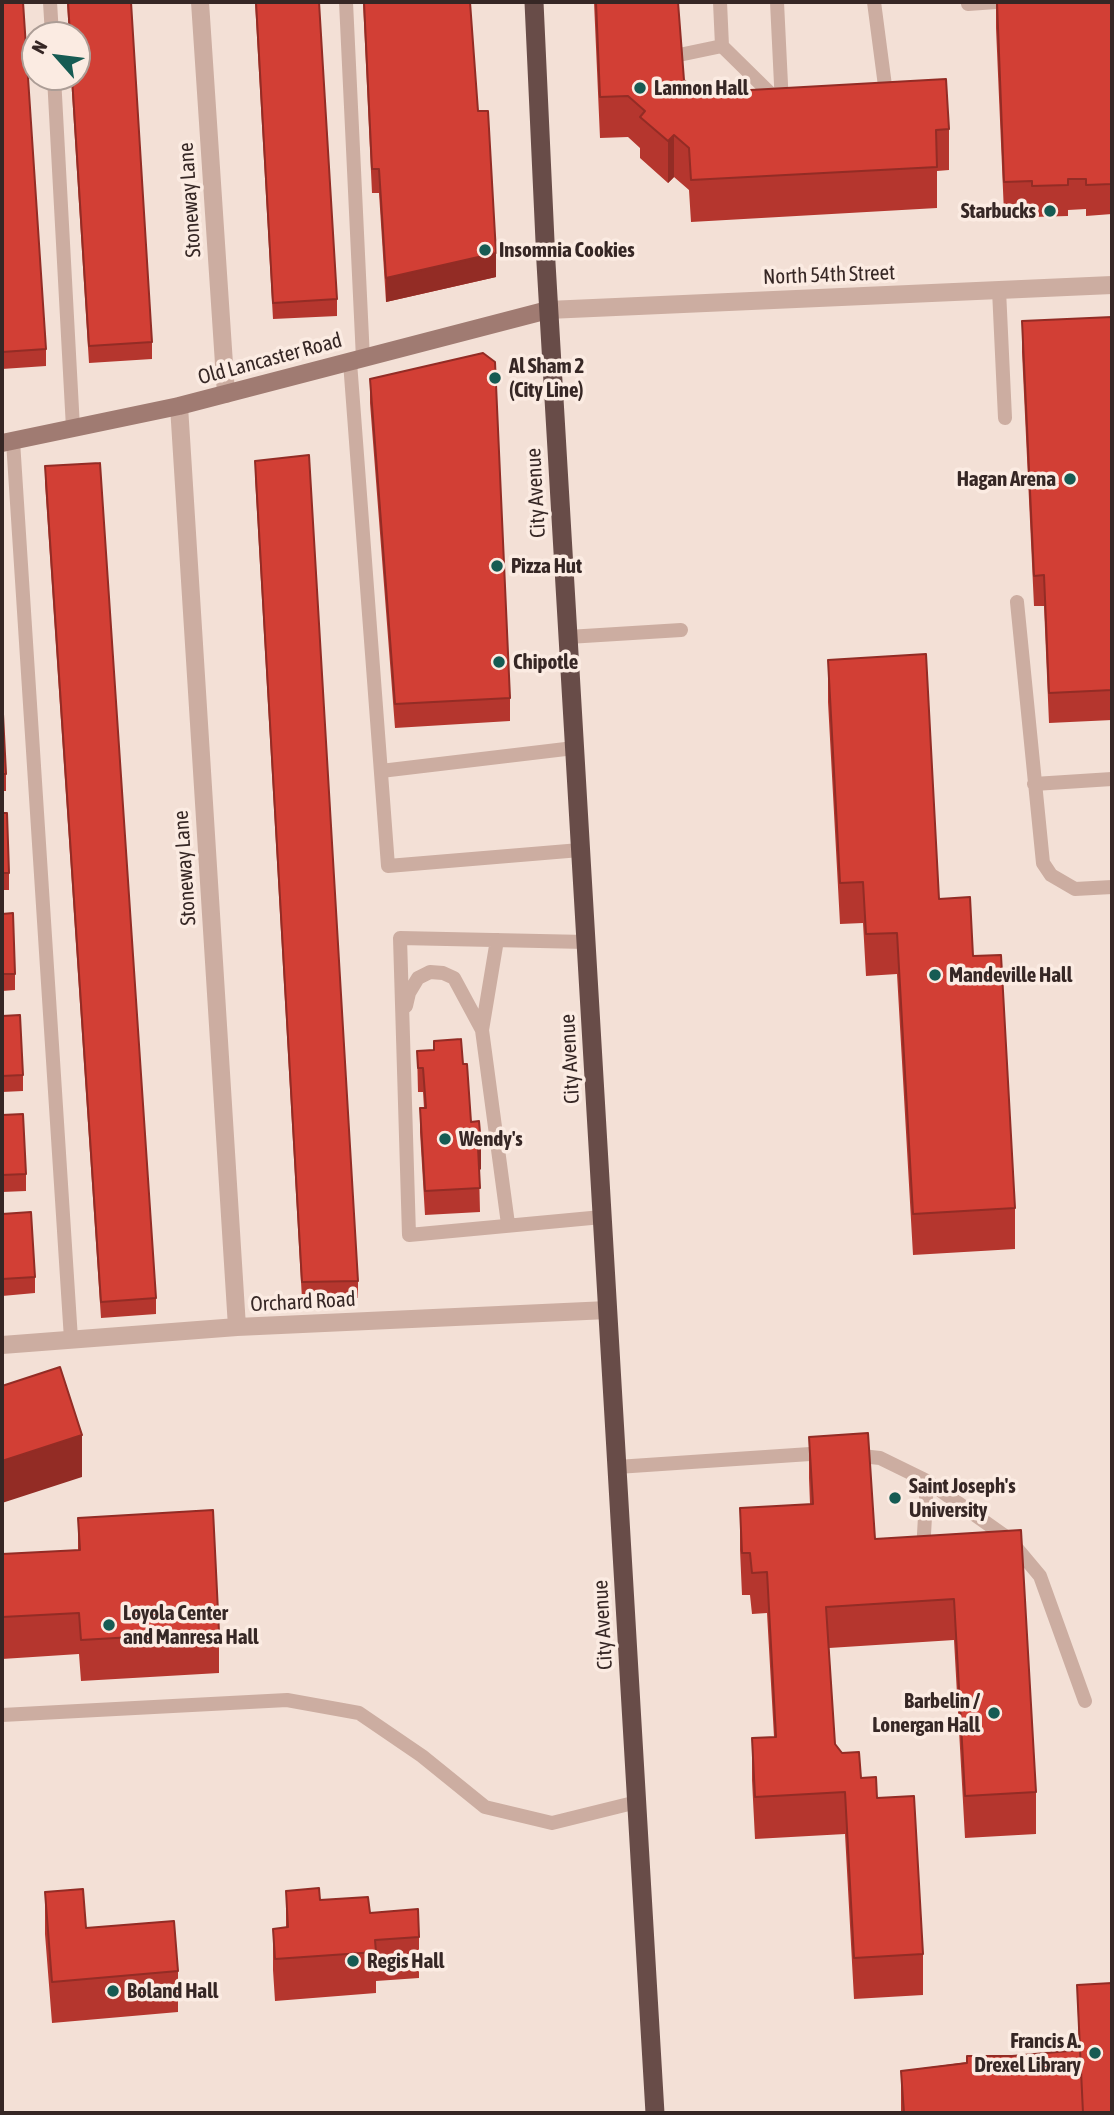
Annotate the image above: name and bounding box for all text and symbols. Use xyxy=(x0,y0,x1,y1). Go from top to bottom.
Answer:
north arrow xyxy=(21,21,91,91)
text: N xyxy=(27,37,52,57)
place label: Lannon Hall xyxy=(654,75,748,101)
marker: Lannon Hall xyxy=(632,80,648,96)
street label: Stoneway Lane xyxy=(173,142,207,258)
place label: Starbucks xyxy=(961,198,1036,224)
marker: Starbucks xyxy=(1042,203,1058,219)
place label: Insomnia Cookies xyxy=(499,237,635,263)
marker: Insomnia Cookies xyxy=(477,242,493,258)
street label: North 54th Street xyxy=(762,260,896,290)
street label: Old Lancaster Road xyxy=(195,328,345,390)
place label: Al Sham 2 (City Line) xyxy=(509,353,584,403)
marker: Al Sham 2 (City Line) xyxy=(487,370,503,386)
street label: City Avenue xyxy=(521,447,551,539)
place label: Hagan Arena xyxy=(957,466,1056,492)
marker: Hagan Arena xyxy=(1062,471,1078,487)
place label: Pizza Hut xyxy=(511,553,582,579)
marker: Pizza Hut xyxy=(489,558,505,574)
place label: Chipotle xyxy=(513,649,578,675)
marker: Chipotle xyxy=(491,654,507,670)
street label: Stoneway Lane xyxy=(168,810,202,926)
place label: Mandeville Hall xyxy=(949,962,1072,988)
marker: Mandeville Hall xyxy=(927,967,943,983)
street label: City Avenue xyxy=(555,1013,585,1105)
place label: Wendy's xyxy=(459,1126,523,1152)
marker: Wendy's xyxy=(437,1131,453,1147)
street label: Orchard Road xyxy=(250,1287,356,1317)
place label: Saint Joseph's University xyxy=(909,1473,1016,1523)
marker: Saint Joseph's University xyxy=(887,1490,903,1506)
street label: City Avenue xyxy=(588,1579,618,1671)
place label: Loyola Center and Manresa Hall xyxy=(123,1600,259,1650)
marker: Loyola Center and Manresa Hall xyxy=(101,1617,117,1633)
place label: Barbelin / Lonergan Hall xyxy=(872,1688,980,1738)
marker: Barbelin / Lonergan Hall xyxy=(986,1705,1002,1721)
place label: Regis Hall xyxy=(367,1948,444,1974)
marker: Regis Hall xyxy=(345,1953,361,1969)
place label: Boland Hall xyxy=(127,1978,218,2004)
marker: Boland Hall xyxy=(105,1983,121,1999)
place label: Francis A. Drexel Library xyxy=(974,2028,1081,2078)
marker: Francis A. Drexel Library xyxy=(1087,2045,1103,2061)

